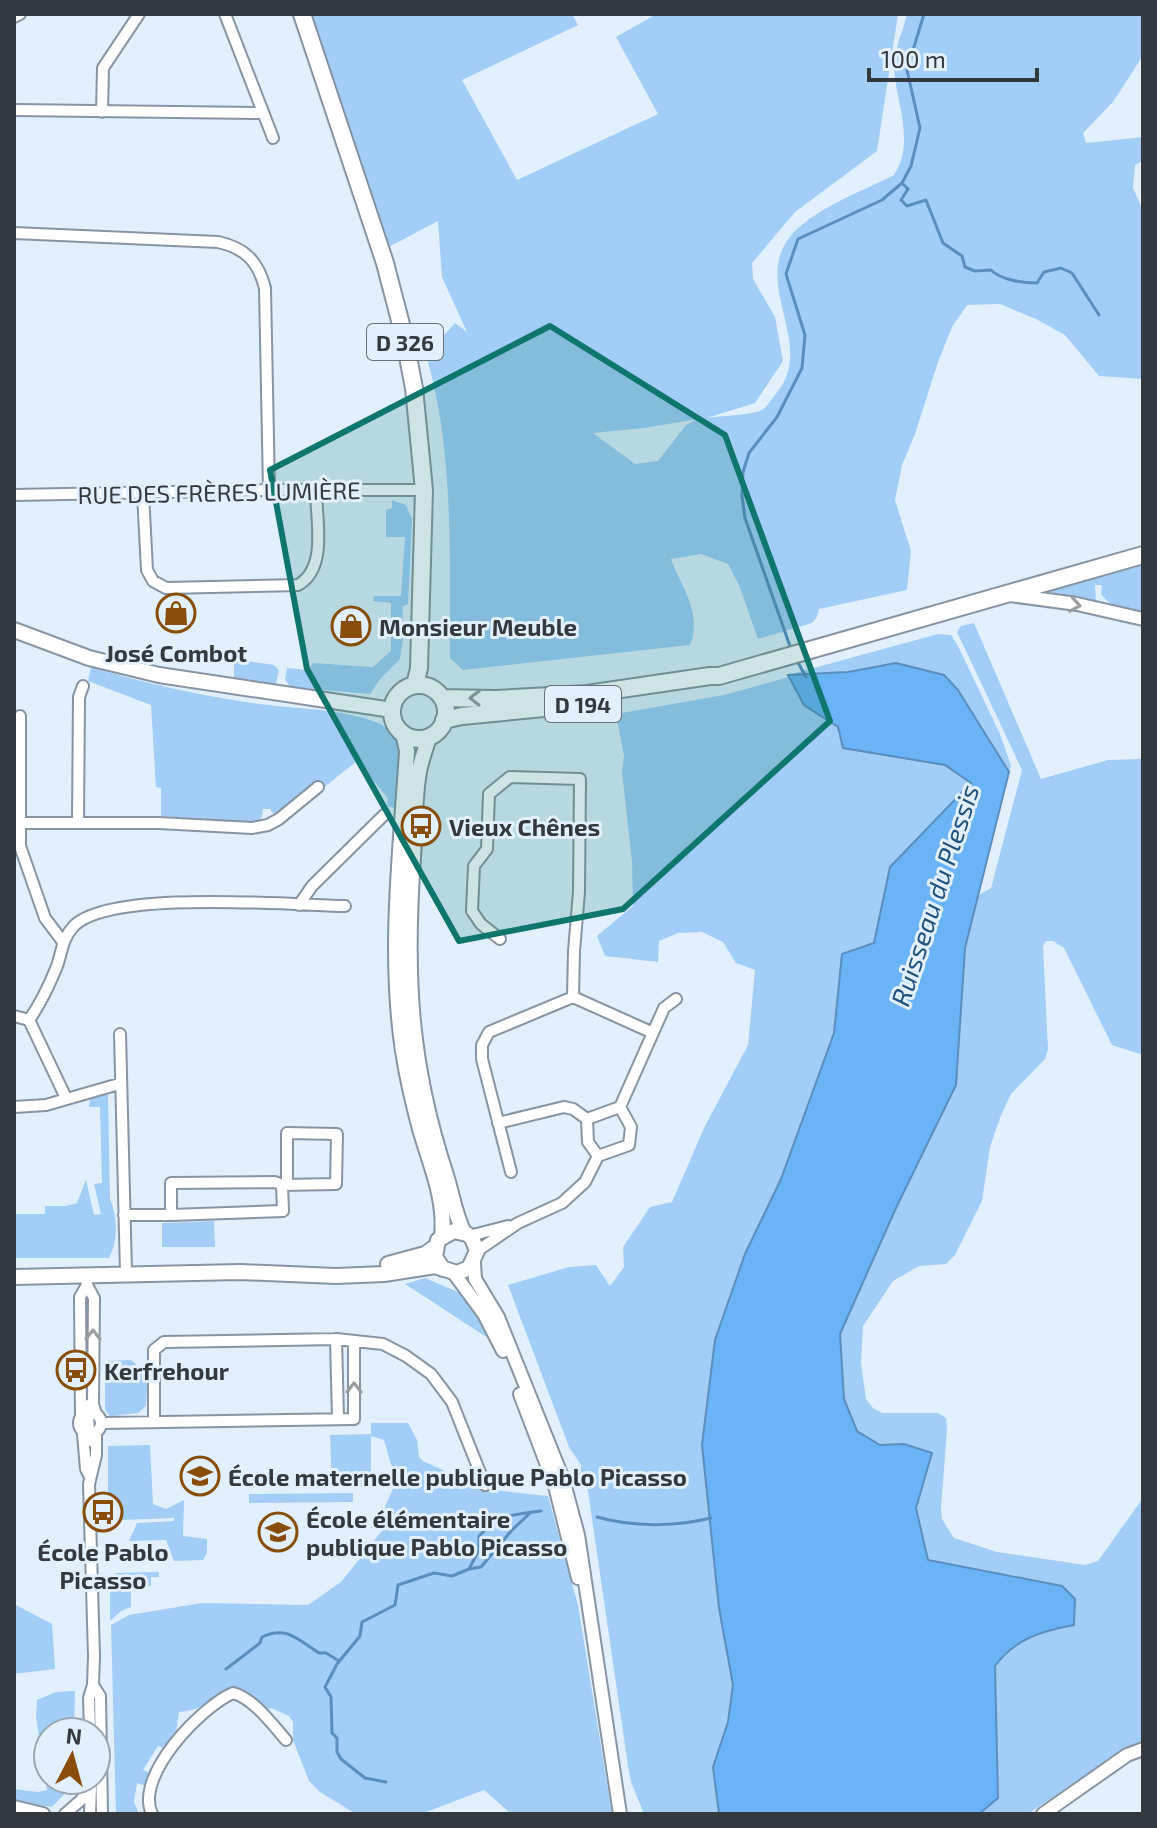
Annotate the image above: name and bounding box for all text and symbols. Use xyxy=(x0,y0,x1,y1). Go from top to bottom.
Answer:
scale bar xyxy=(869,32,1037,82)
text: 100 m xyxy=(881,44,946,73)
road number: D 326 xyxy=(367,324,443,360)
street label: RUE DES FRÈRES LUMIÈRE xyxy=(77,475,361,509)
shop icon: José Combot xyxy=(155,592,197,634)
one-way arrow xyxy=(1069,595,1082,612)
shop icon: Monsieur Meuble xyxy=(330,605,372,647)
place label: Monsieur Meuble xyxy=(379,612,577,641)
place label: José Combot xyxy=(105,638,247,667)
road number: D 194 xyxy=(545,686,621,722)
one-way arrow xyxy=(468,690,481,707)
water label: Ruisseau du Plessis xyxy=(884,780,984,1010)
bus stop icon: Vieux Chênes xyxy=(400,805,442,847)
place label: Vieux Chênes xyxy=(449,812,600,841)
one-way arrow xyxy=(84,1328,101,1341)
bus stop icon: Kerfrehour xyxy=(55,1349,97,1391)
place label: Kerfrehour xyxy=(104,1356,230,1385)
one-way arrow xyxy=(345,1381,363,1394)
school or university icon: École maternelle publique Pablo Picasso xyxy=(179,1455,221,1497)
place label: École maternelle publique Pablo Picasso xyxy=(228,1462,687,1491)
bus stop icon: École Pablo Picasso xyxy=(82,1491,124,1533)
place label: École élémentaire publique Pablo Picasso xyxy=(306,1504,567,1561)
school or university icon: École élémentaire publique Pablo Picasso xyxy=(257,1511,299,1553)
place label: École Pablo Picasso xyxy=(37,1537,169,1594)
north arrow xyxy=(32,1716,112,1796)
text: N xyxy=(65,1721,83,1749)

